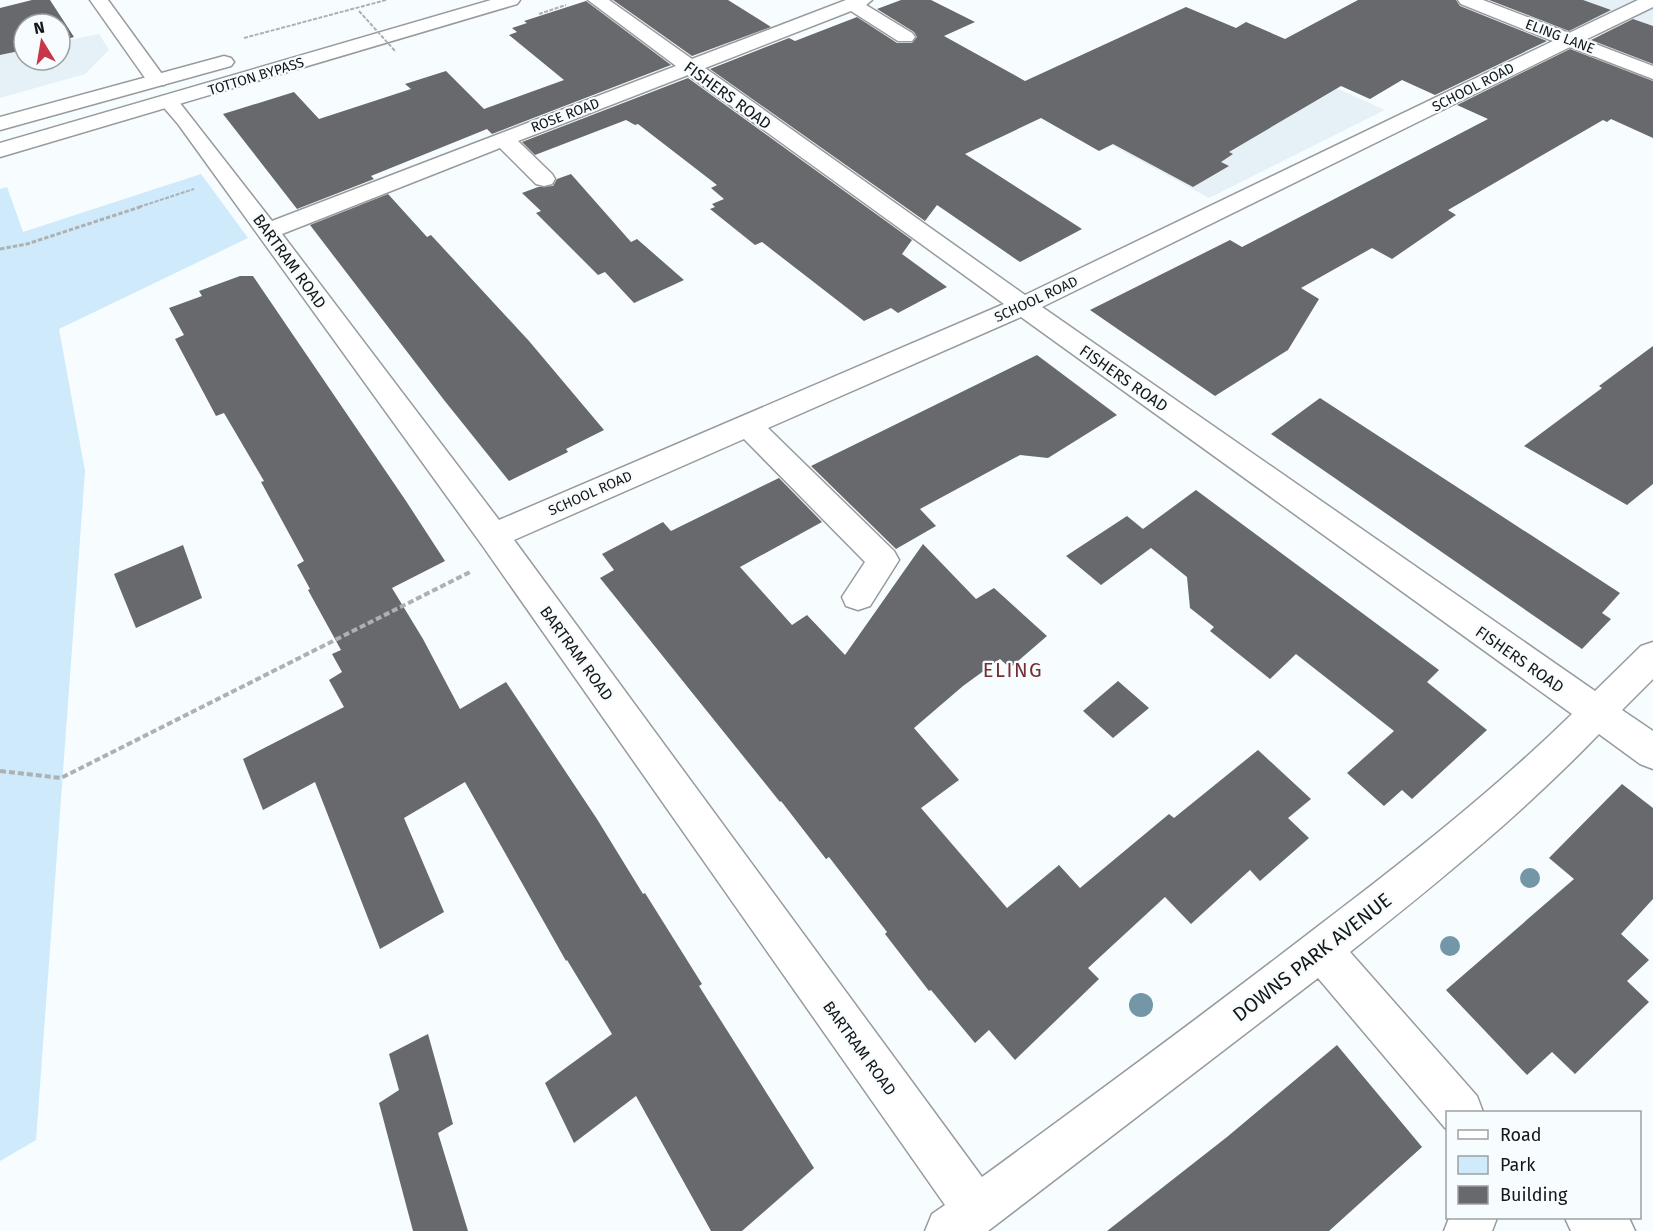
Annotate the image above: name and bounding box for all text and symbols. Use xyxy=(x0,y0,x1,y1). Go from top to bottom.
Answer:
north arrow xyxy=(12,12,72,72)
street label: ELING LANE xyxy=(1523,15,1597,57)
text: N xyxy=(32,17,46,38)
street label: TOTTON BYPASS xyxy=(206,54,306,99)
street label: FISHERS ROAD xyxy=(680,57,775,133)
street label: SCHOOL ROAD xyxy=(1429,59,1517,115)
street label: ROSE ROAD xyxy=(529,95,602,136)
street label: BARTRAM ROAD xyxy=(249,210,330,312)
street label: SCHOOL ROAD xyxy=(992,273,1081,326)
street label: FISHERS ROAD xyxy=(1076,341,1171,416)
street label: SCHOOL ROAD xyxy=(546,467,635,520)
street label: BARTRAM ROAD xyxy=(536,602,617,704)
street label: FISHERS ROAD xyxy=(1472,622,1567,697)
district label: ELING xyxy=(983,658,1043,682)
street label: DOWNS PARK AVENUE xyxy=(1228,888,1396,1026)
street label: BARTRAM ROAD xyxy=(819,997,900,1099)
legend xyxy=(1446,1111,1641,1219)
text: Road xyxy=(1500,1124,1542,1146)
text: Park xyxy=(1500,1154,1536,1176)
text: Building xyxy=(1500,1184,1568,1206)

